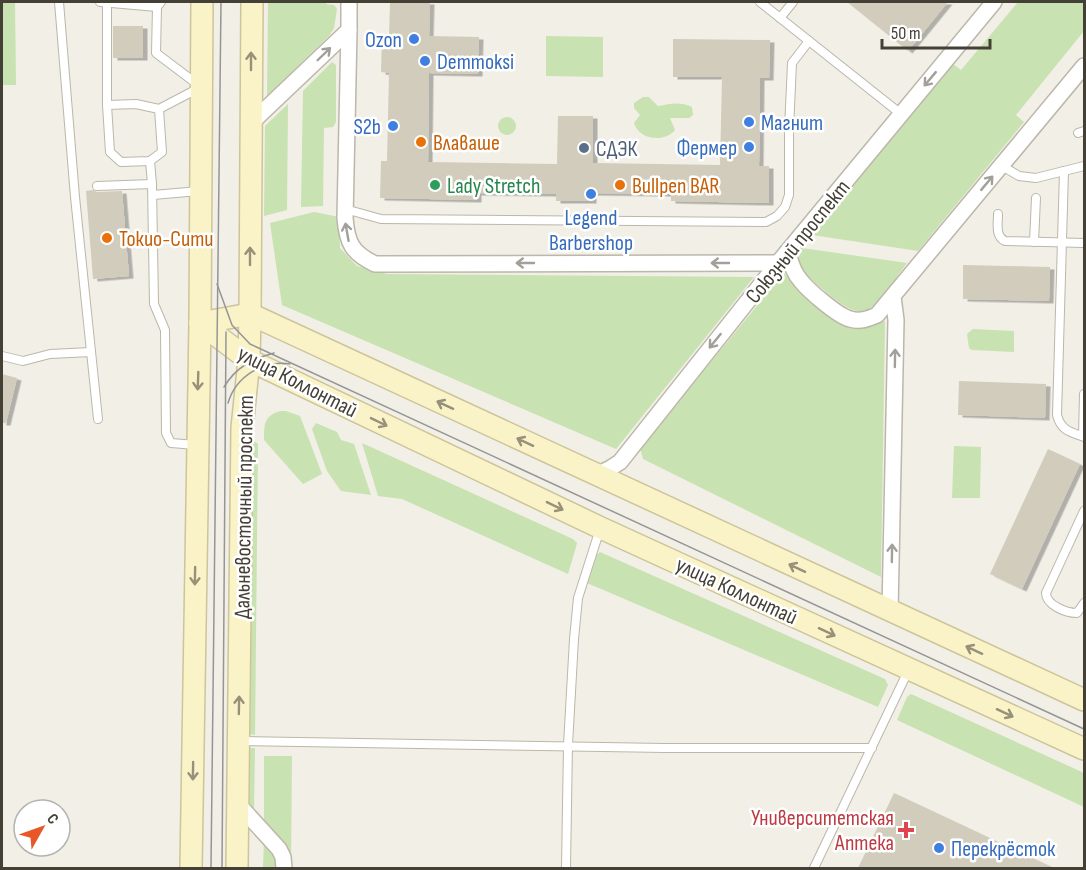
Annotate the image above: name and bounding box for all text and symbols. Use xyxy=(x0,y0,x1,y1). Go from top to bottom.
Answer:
scale bar xyxy=(882,12,990,50)
text: 50 m xyxy=(891,23,921,44)
place label: Ozon xyxy=(365,27,402,54)
marker: Ozon xyxy=(407,32,421,46)
one-way arrow xyxy=(316,47,331,61)
place label: Demmoksi xyxy=(437,49,514,76)
one-way arrow xyxy=(245,51,257,71)
marker: Demmoksi xyxy=(418,54,432,68)
one-way arrow xyxy=(923,71,937,86)
place label: Магнит xyxy=(761,110,823,137)
place label: S2b xyxy=(353,114,381,141)
marker: Магнит xyxy=(742,115,756,129)
marker: S2b xyxy=(386,119,400,133)
place label: Влаваше xyxy=(433,130,500,157)
marker: Влаваше xyxy=(414,135,428,149)
place label: Фермер xyxy=(676,135,737,162)
place label: СДЭК xyxy=(596,136,637,163)
marker: Фермер xyxy=(742,140,756,154)
marker: СДЭК xyxy=(577,141,591,155)
place label: Lady Stretch xyxy=(447,173,540,200)
place label: Bullpen BAR xyxy=(632,173,719,200)
street label: Союзный проспект xyxy=(740,175,856,309)
one-way arrow xyxy=(981,175,994,191)
marker: Lady Stretch xyxy=(428,178,442,192)
marker: Bullpen BAR xyxy=(613,178,627,192)
marker: Legend Barbershop xyxy=(584,187,598,201)
place label: Legend Barbershop xyxy=(549,205,633,257)
one-way arrow xyxy=(341,223,352,242)
place label: Токио-Сити xyxy=(119,226,213,253)
marker: Токио-Сити xyxy=(100,231,114,245)
one-way arrow xyxy=(244,246,256,266)
one-way arrow xyxy=(515,257,535,269)
one-way arrow xyxy=(710,257,730,269)
one-way arrow xyxy=(709,333,722,349)
street label: улица Коллонтай xyxy=(233,341,362,424)
one-way arrow xyxy=(890,348,901,368)
one-way arrow xyxy=(193,371,204,391)
street label: Дальневосточный проспект xyxy=(229,395,260,619)
one-way arrow xyxy=(436,399,454,411)
one-way arrow xyxy=(369,417,387,429)
one-way arrow xyxy=(516,436,534,448)
one-way arrow xyxy=(545,501,563,513)
one-way arrow xyxy=(886,543,897,563)
street label: улица Коллонтай xyxy=(671,551,802,631)
one-way arrow xyxy=(788,562,806,574)
one-way arrow xyxy=(190,566,201,586)
one-way arrow xyxy=(818,627,836,638)
one-way arrow xyxy=(966,643,984,655)
one-way arrow xyxy=(233,696,245,716)
one-way arrow xyxy=(995,707,1013,719)
one-way arrow xyxy=(187,761,199,781)
north arrow xyxy=(12,798,72,858)
place label: Университетская Аптека xyxy=(751,805,894,857)
text: С xyxy=(42,810,62,829)
marker: Университетская Аптека xyxy=(899,823,913,837)
place label: Перекрёсток xyxy=(951,836,1056,863)
marker: Перекрёсток xyxy=(932,841,946,855)

